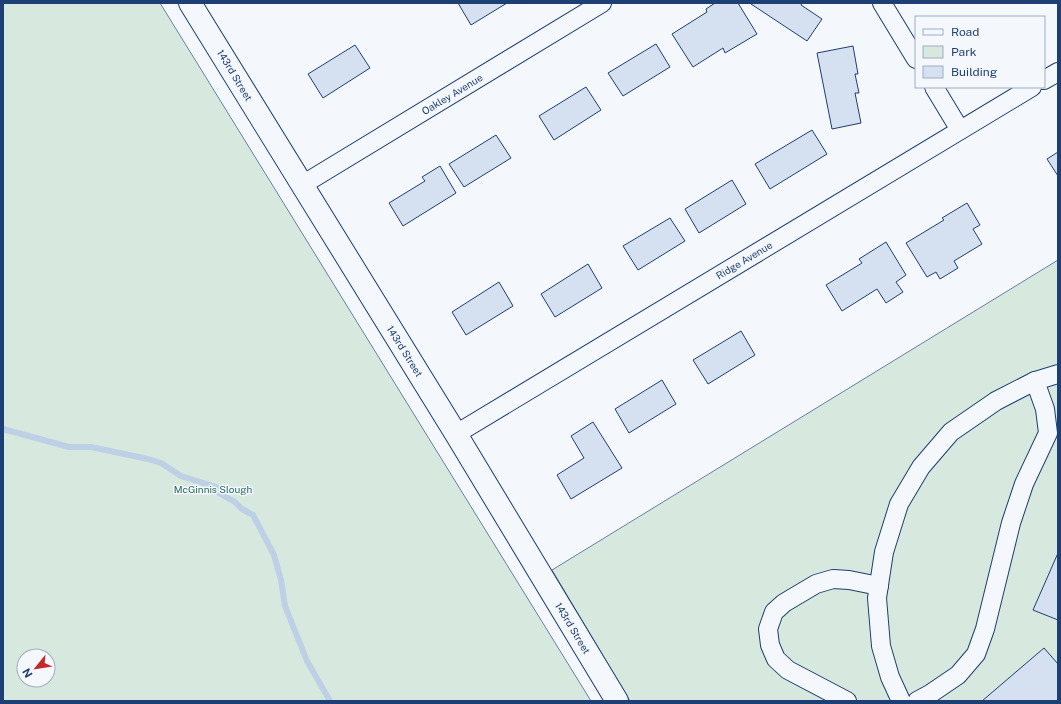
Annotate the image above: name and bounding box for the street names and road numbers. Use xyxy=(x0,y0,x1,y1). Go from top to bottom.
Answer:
street label: 143rd Street xyxy=(215,47,255,103)
street label: Oakley Avenue xyxy=(419,71,485,117)
street label: Ridge Avenue xyxy=(714,238,775,282)
street label: 143rd Street xyxy=(385,323,426,379)
street label: 143rd Street xyxy=(553,600,593,656)

